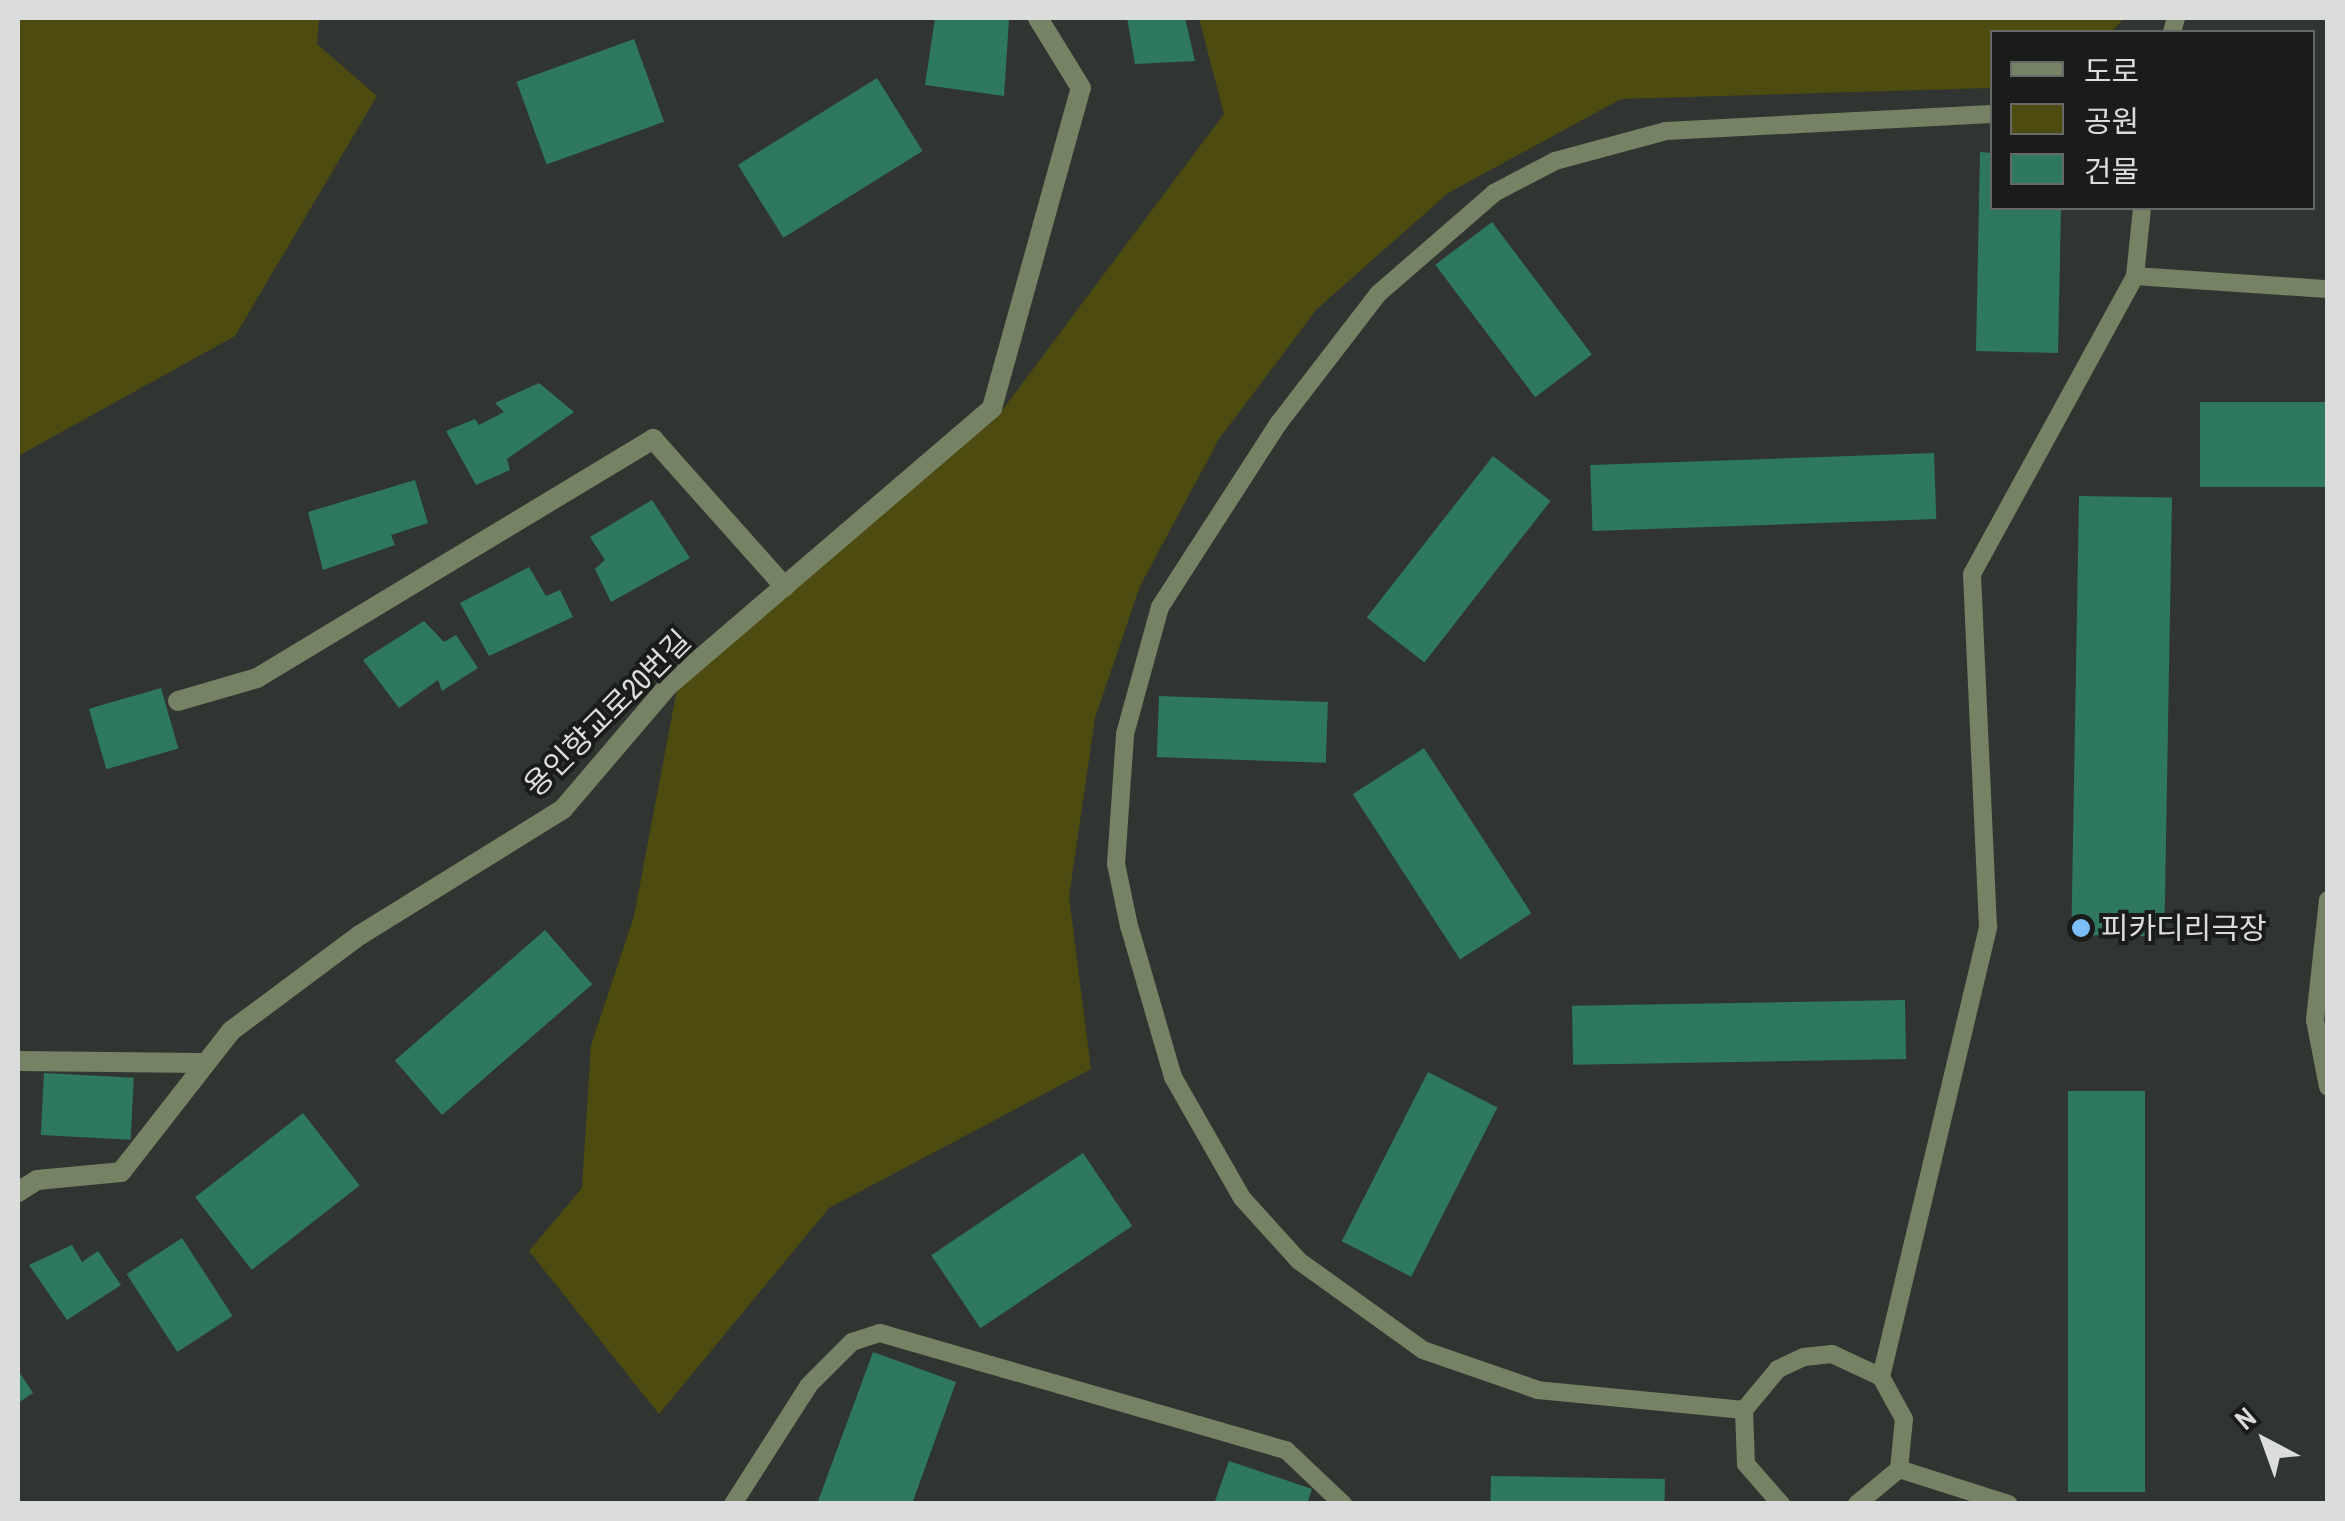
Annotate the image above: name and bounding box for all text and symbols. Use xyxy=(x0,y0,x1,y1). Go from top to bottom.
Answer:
legend xyxy=(1990,30,2315,210)
text: 도로 xyxy=(2084,51,2139,91)
text: 공원 xyxy=(2084,101,2139,141)
text: 건물 xyxy=(2084,151,2139,191)
street label: 용인향교로20번길 xyxy=(516,622,698,804)
place label: 피카디리극장 xyxy=(2101,910,2267,946)
marker: 피카디리극장 xyxy=(2070,917,2092,939)
north arrow xyxy=(2215,1391,2315,1491)
text: N xyxy=(2227,1399,2264,1438)

